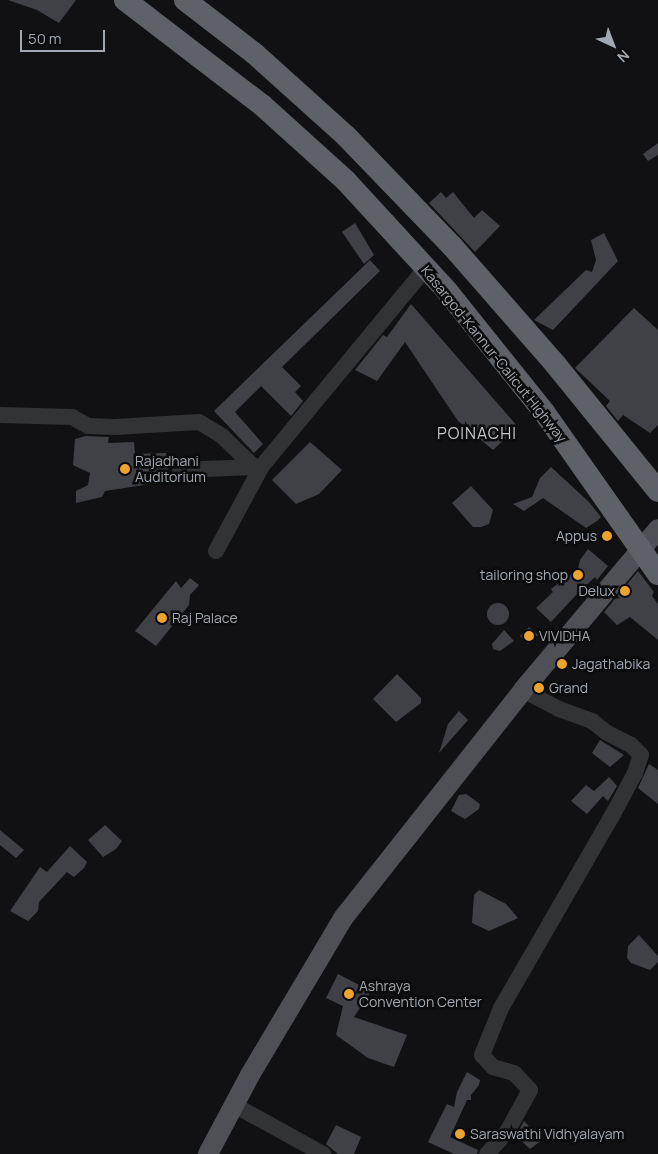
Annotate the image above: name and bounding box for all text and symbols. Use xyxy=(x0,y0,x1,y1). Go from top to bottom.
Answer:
scale bar xyxy=(22,20,108,52)
north arrow xyxy=(588,20,638,70)
text: 50 m xyxy=(28,28,62,49)
text: N xyxy=(613,46,634,67)
street label: Kasargod-Kannur-Calicut Highway xyxy=(418,262,570,446)
district label: POINACHI xyxy=(436,423,518,443)
place label: Rajadhani Auditorium xyxy=(135,453,206,486)
marker: Rajadhani Auditorium xyxy=(119,463,131,475)
place label: Appus xyxy=(556,528,597,544)
marker: Appus xyxy=(601,530,613,542)
place label: tailoring shop xyxy=(480,567,568,583)
marker: tailoring shop xyxy=(572,569,584,581)
place label: Delux xyxy=(578,583,615,599)
marker: Delux xyxy=(619,585,631,597)
place label: Raj Palace xyxy=(172,610,238,626)
marker: Raj Palace xyxy=(156,612,168,624)
place label: VIVIDHA xyxy=(539,628,590,644)
marker: VIVIDHA xyxy=(523,630,535,642)
place label: Jagathabika xyxy=(572,656,650,672)
marker: Jagathabika xyxy=(556,658,568,670)
place label: Grand xyxy=(549,680,588,696)
marker: Grand xyxy=(533,682,545,694)
place label: Ashraya Convention Center xyxy=(359,978,482,1010)
marker: Ashraya Convention Center xyxy=(343,988,355,1000)
place label: Saraswathi Vidhyalayam xyxy=(470,1126,624,1142)
marker: Saraswathi Vidhyalayam xyxy=(454,1128,466,1140)

